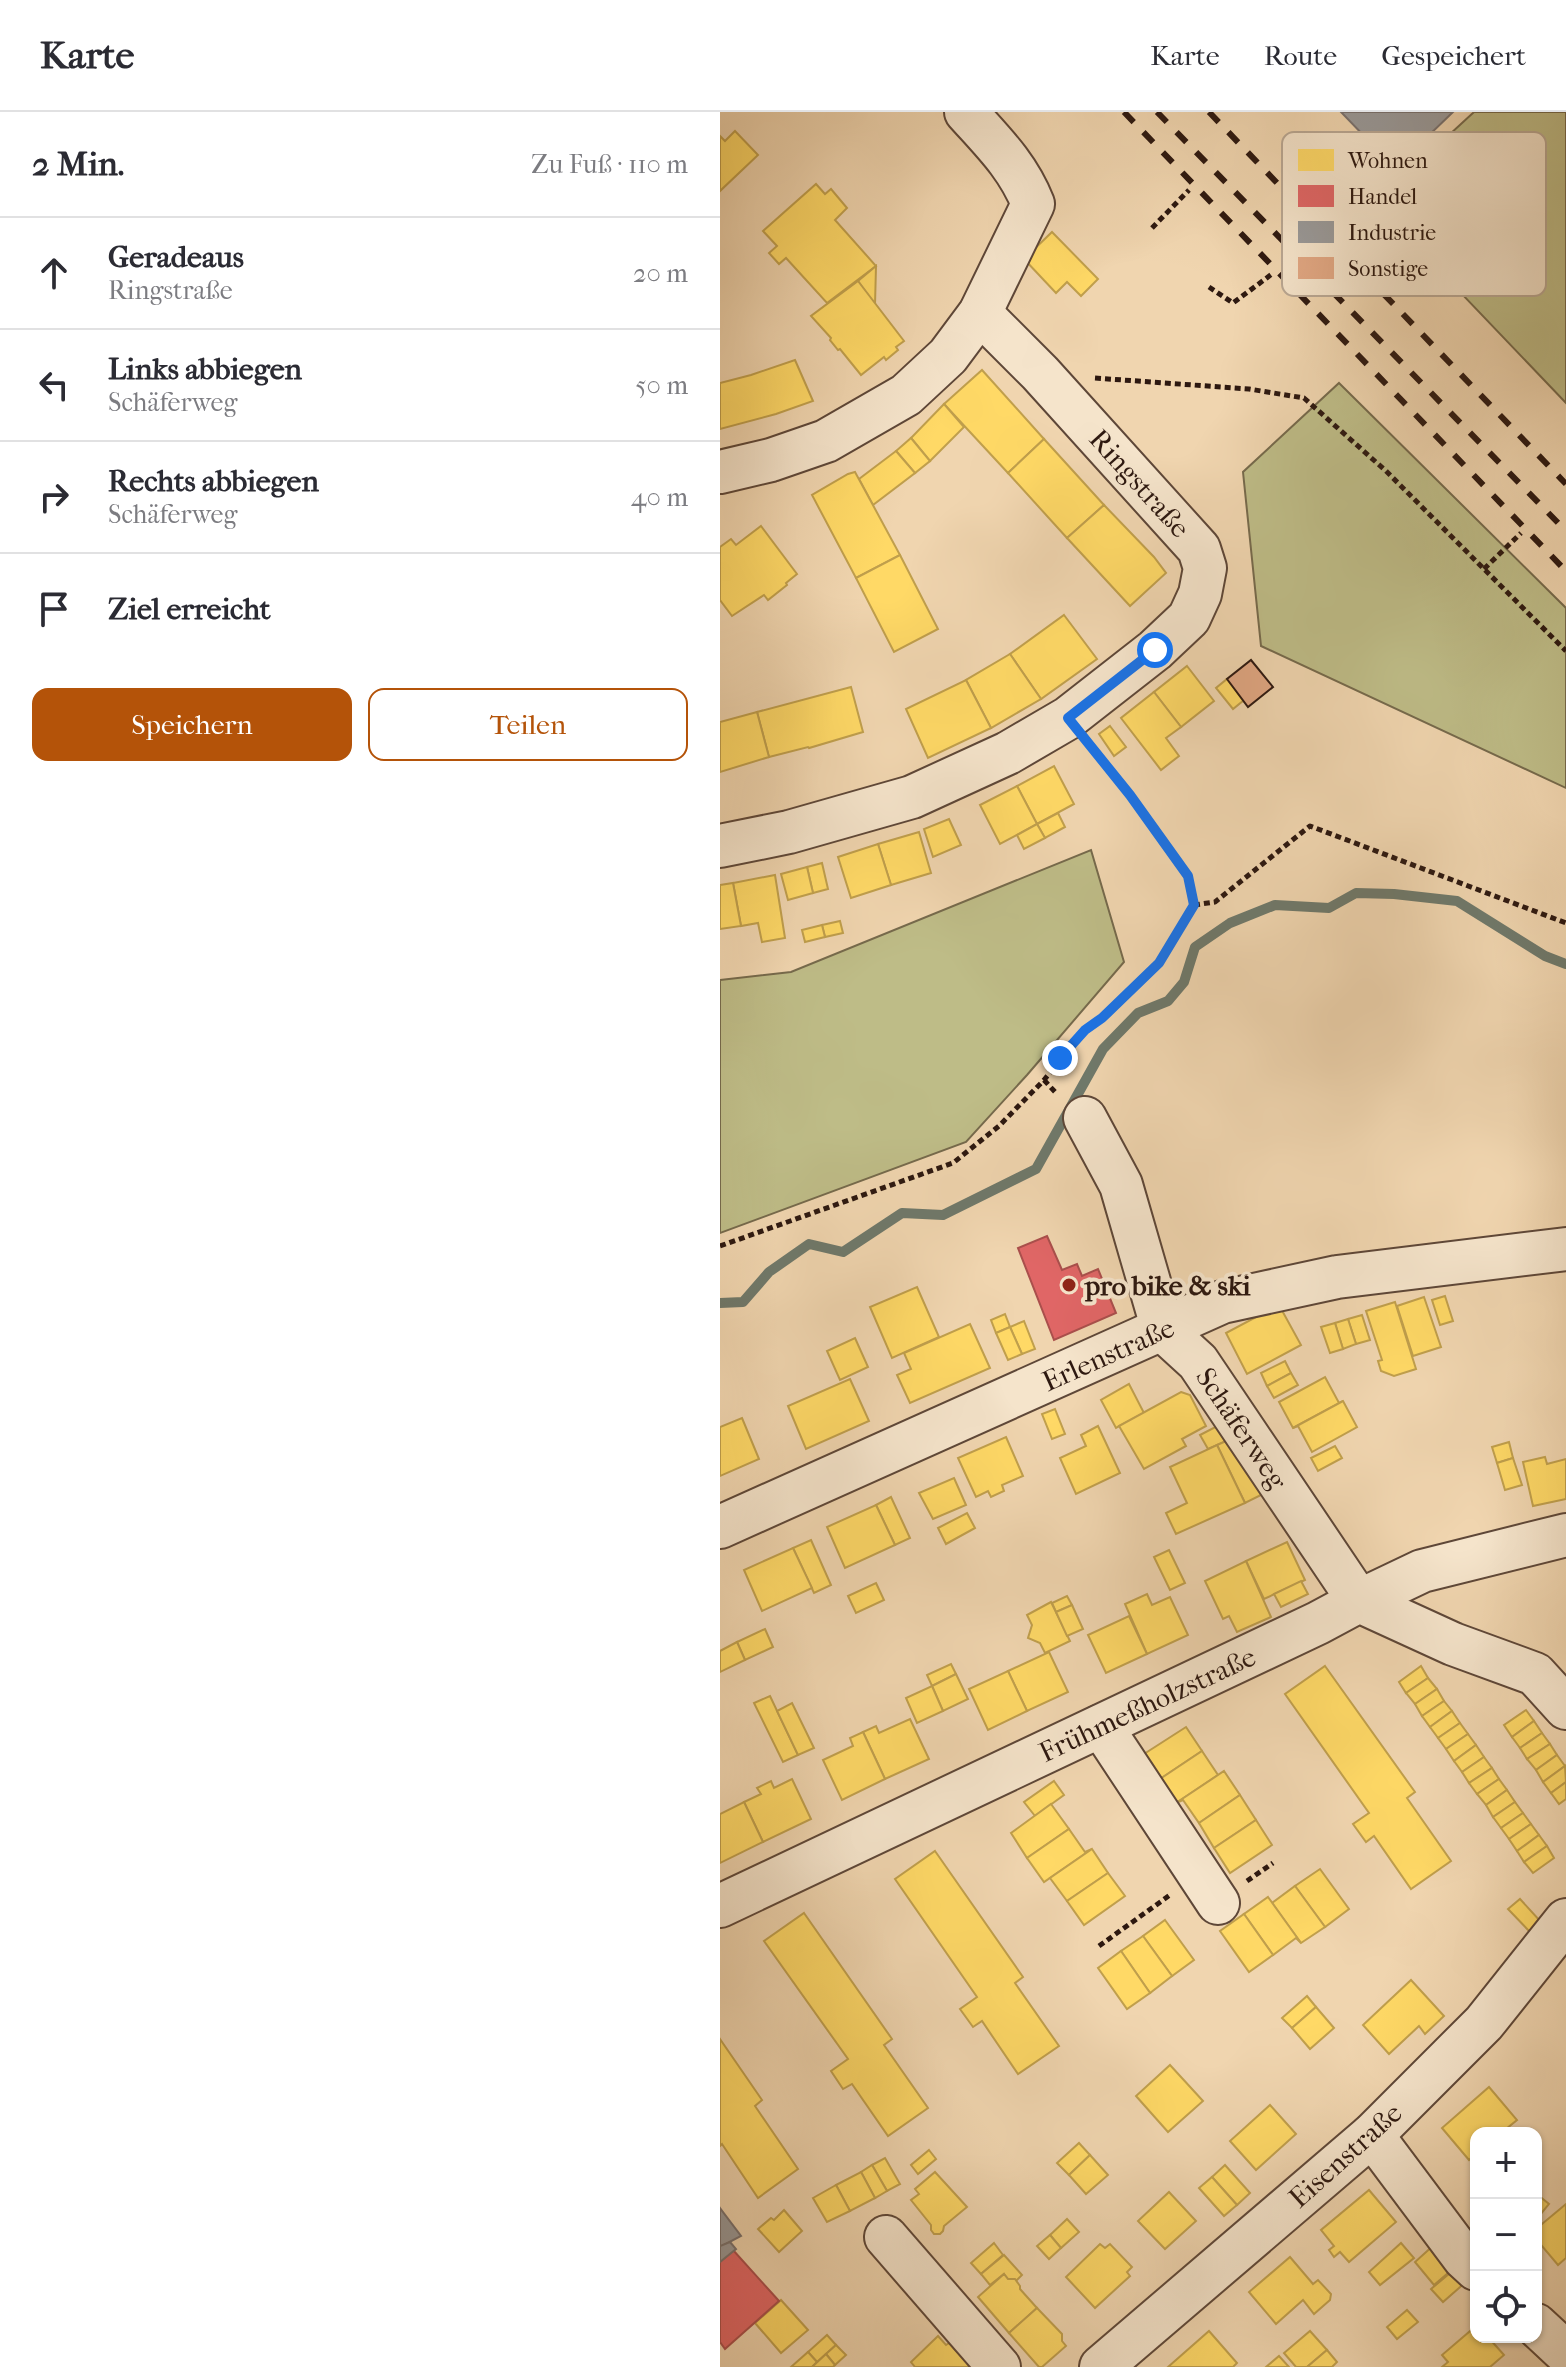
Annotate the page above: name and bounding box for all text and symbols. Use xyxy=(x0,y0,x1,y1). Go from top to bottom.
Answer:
text: Karte xyxy=(40,33,134,78)
text: Karte xyxy=(1150,39,1220,72)
text: Route xyxy=(1264,39,1337,72)
text: Gespeichert xyxy=(1381,39,1526,72)
legend xyxy=(1282,132,1546,296)
text: 2 Min. xyxy=(32,144,124,184)
text: Wohnen xyxy=(1347,148,1428,174)
text: Zu Fuß · 110 m xyxy=(531,149,688,180)
text: Handel xyxy=(1348,184,1417,210)
text: Industrie xyxy=(1348,220,1436,246)
text: Geradeaus xyxy=(108,240,244,275)
icon: ahead xyxy=(32,251,76,295)
text: Sonstige xyxy=(1348,256,1428,282)
text: 20 m xyxy=(633,258,688,289)
text: Ringstraße xyxy=(108,275,233,306)
text: Links abbiegen xyxy=(108,352,302,387)
icon: left xyxy=(32,363,76,407)
text: 50 m xyxy=(635,370,688,401)
text: Schäferweg xyxy=(108,387,237,418)
street label: Ringstraße xyxy=(1082,422,1197,544)
text: Rechts abbiegen xyxy=(108,464,319,499)
icon: right xyxy=(32,475,76,519)
text: 40 m xyxy=(631,482,688,513)
text: Schäferweg xyxy=(108,499,237,530)
icon: arrive xyxy=(32,587,76,631)
text: Ziel erreicht xyxy=(108,592,270,627)
route start xyxy=(1137,632,1173,668)
button: Speichern xyxy=(32,688,352,761)
button: Teilen xyxy=(368,688,688,761)
route end xyxy=(1042,1040,1078,1076)
place label: pro bike & ski xyxy=(1084,1269,1251,1302)
marker: pro bike & ski xyxy=(1060,1276,1078,1294)
street label: Erlenstraße xyxy=(1037,1311,1179,1398)
street label: Schäferweg xyxy=(1189,1361,1295,1496)
street label: Frühmeßholzstraße xyxy=(1034,1640,1261,1769)
street label: Eisenstraße xyxy=(1282,2096,1409,2215)
map controls xyxy=(1470,2127,1542,2343)
button: + xyxy=(1470,2127,1542,2199)
button: − xyxy=(1470,2199,1542,2271)
button: locate xyxy=(1470,2271,1542,2343)

